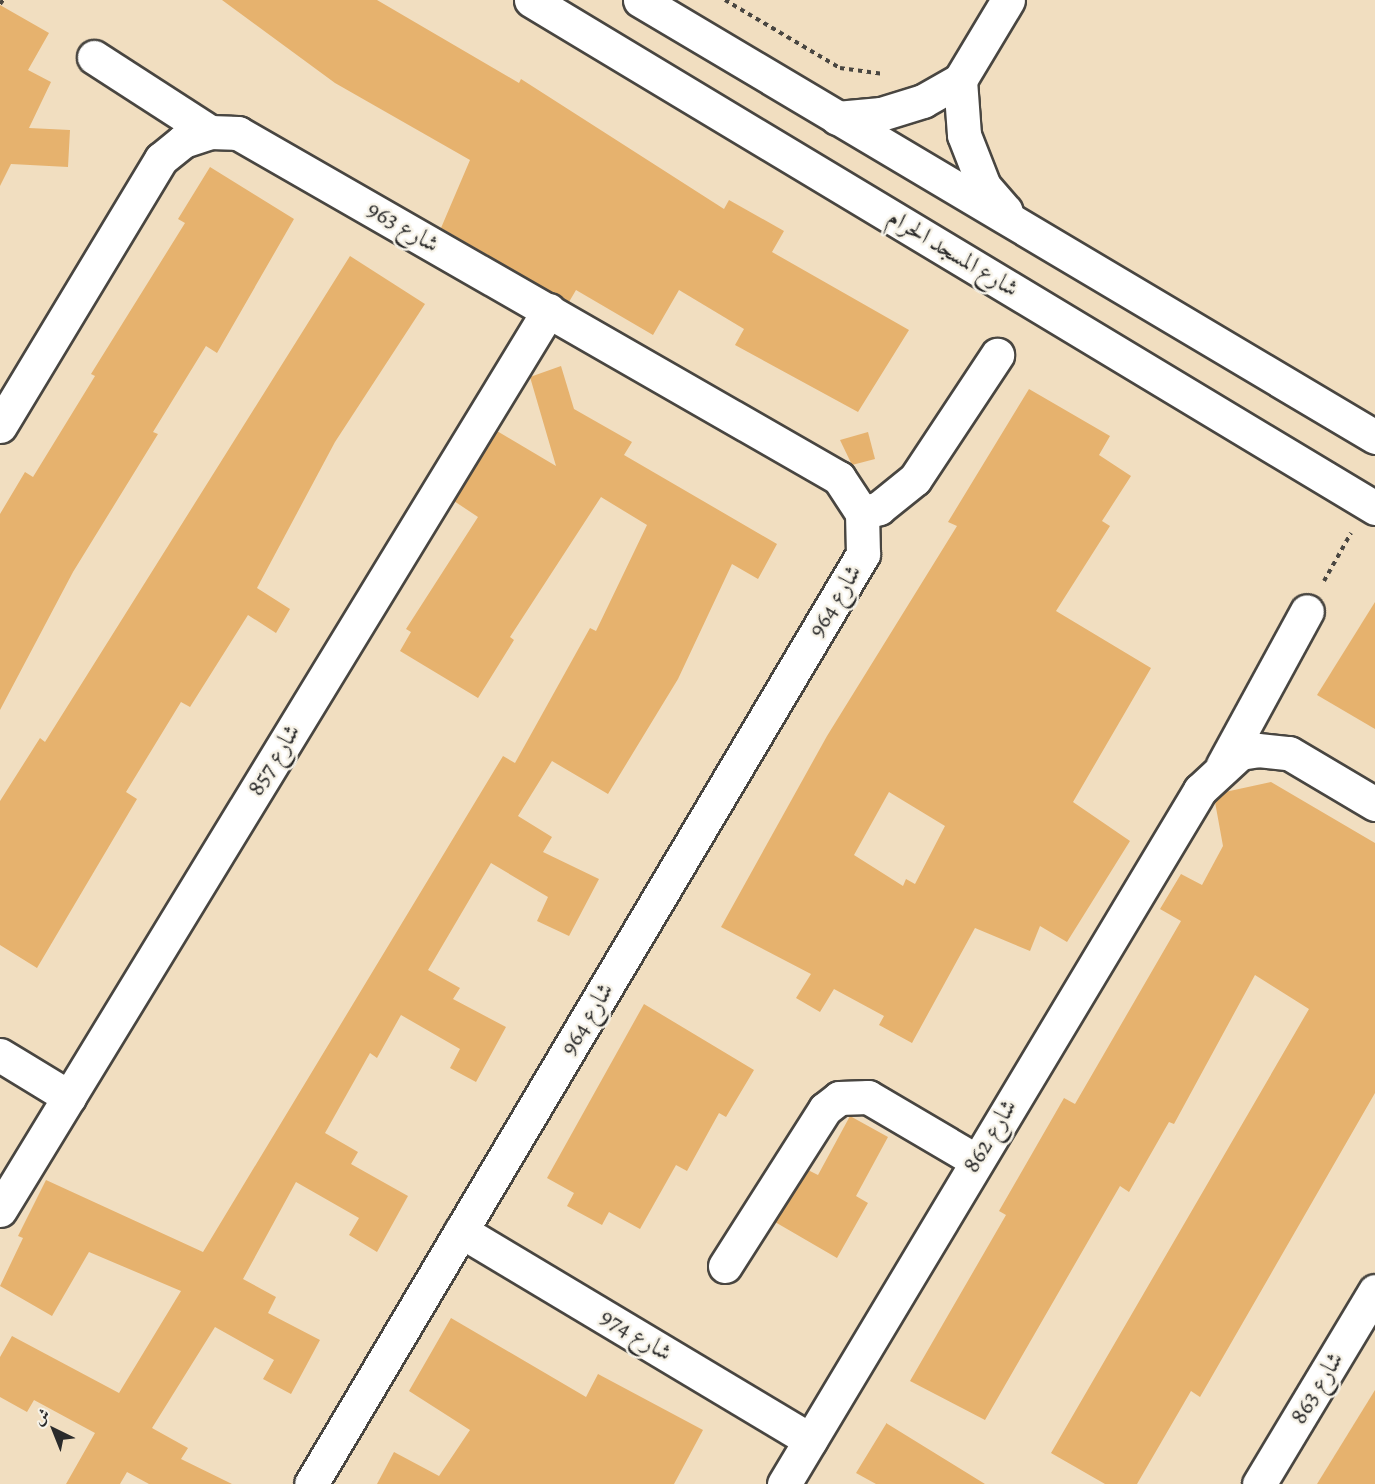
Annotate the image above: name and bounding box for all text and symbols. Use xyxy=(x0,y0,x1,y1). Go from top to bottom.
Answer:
street label: شارع 963 xyxy=(362,195,444,259)
street label: شارع المسجد الحرام xyxy=(882,203,1024,303)
street label: شارع 964 xyxy=(802,560,868,642)
street label: شارع 857 xyxy=(241,719,307,801)
street label: شارع 964 xyxy=(554,978,620,1060)
street label: شارع 862 xyxy=(957,1094,1023,1178)
street label: شارع 974 xyxy=(595,1302,677,1368)
street label: شارع 863 xyxy=(1284,1347,1350,1429)
north arrow xyxy=(24,1400,84,1460)
text: ش xyxy=(28,1403,55,1430)

